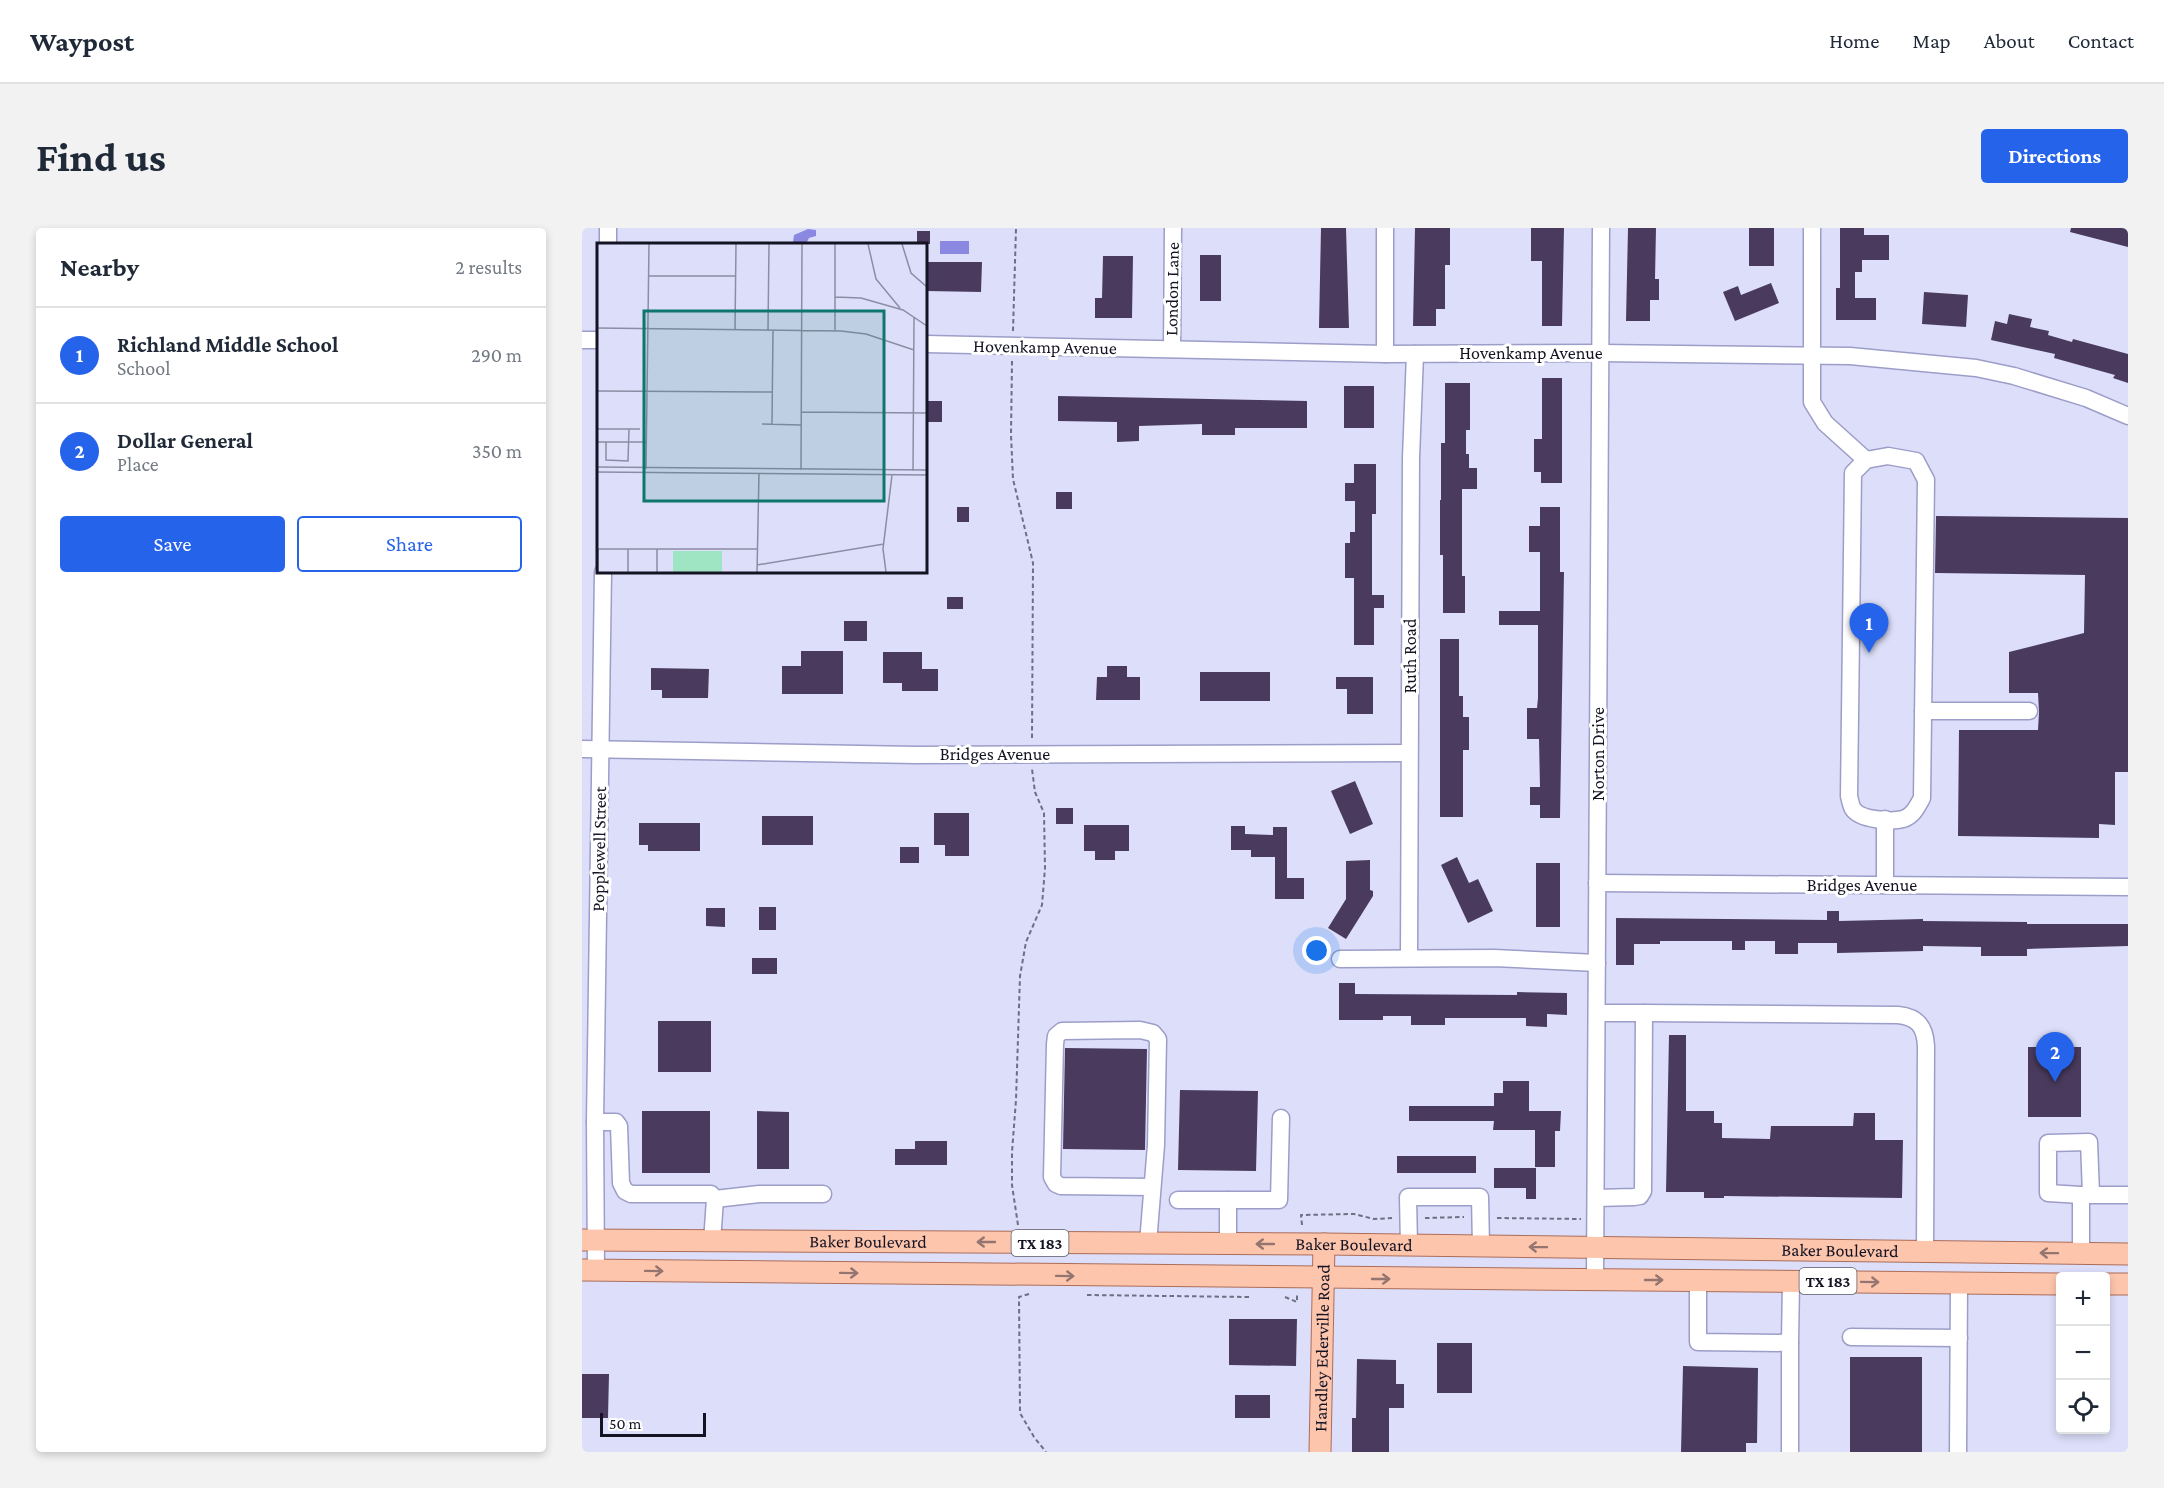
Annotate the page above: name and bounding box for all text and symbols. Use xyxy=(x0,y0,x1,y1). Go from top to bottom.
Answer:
text: Waypost xyxy=(30,26,134,57)
text: Home xyxy=(1829,29,1879,53)
text: Map xyxy=(1912,29,1951,53)
text: About xyxy=(1984,29,2035,53)
text: Contact xyxy=(2068,29,2134,53)
button: Directions xyxy=(1981,129,2128,183)
text: Find us xyxy=(36,133,166,180)
street label: London Lane xyxy=(1161,242,1183,336)
inset map xyxy=(597,243,927,573)
text: Nearby xyxy=(60,253,139,282)
text: 2 results xyxy=(455,256,522,278)
text: Richland Middle School xyxy=(117,332,338,357)
street label: Hovenkamp Avenue xyxy=(973,336,1117,358)
street label: Hovenkamp Avenue xyxy=(1459,343,1603,363)
text: 1 xyxy=(76,344,83,366)
text: 290 m xyxy=(471,344,522,366)
text: School xyxy=(117,357,170,379)
text: Dollar General xyxy=(117,428,253,453)
text: 2 xyxy=(74,440,85,462)
text: 350 m xyxy=(472,440,522,462)
text: Place xyxy=(117,453,159,475)
button: Save xyxy=(60,516,285,572)
button: Share xyxy=(297,516,522,572)
pin: 1 xyxy=(1850,604,1888,653)
street label: Ruth Road xyxy=(1400,618,1420,693)
street label: Norton Drive xyxy=(1588,707,1608,801)
street label: Bridges Avenue xyxy=(940,744,1050,764)
street label: Popplewell Street xyxy=(588,785,610,912)
street label: Bridges Avenue xyxy=(1807,875,1917,895)
your location xyxy=(1302,936,1331,965)
pin: 2 xyxy=(2036,1032,2074,1082)
road number: TX 183 xyxy=(1012,1230,1068,1256)
street label: Baker Boulevard xyxy=(809,1231,927,1252)
street label: Baker Boulevard xyxy=(1295,1234,1413,1255)
one-way arrow xyxy=(977,1236,997,1248)
one-way arrow xyxy=(1256,1238,1276,1250)
street label: Baker Boulevard xyxy=(1781,1240,1899,1261)
one-way arrow xyxy=(1528,1241,1548,1253)
one-way arrow xyxy=(2039,1247,2059,1259)
street label: Handley Ederville Road xyxy=(1310,1264,1334,1432)
one-way arrow xyxy=(644,1265,664,1277)
one-way arrow xyxy=(839,1268,859,1279)
road number: TX 183 xyxy=(1800,1268,1856,1294)
one-way arrow xyxy=(1055,1270,1075,1282)
map controls xyxy=(2056,1272,2110,1434)
button: + xyxy=(2056,1272,2110,1326)
one-way arrow xyxy=(1371,1273,1391,1285)
one-way arrow xyxy=(1643,1274,1663,1286)
one-way arrow xyxy=(1859,1276,1879,1287)
button: − xyxy=(2056,1326,2110,1380)
button: locate xyxy=(2056,1380,2110,1434)
scale bar xyxy=(600,1410,706,1438)
text: 50 m xyxy=(609,1415,641,1432)

